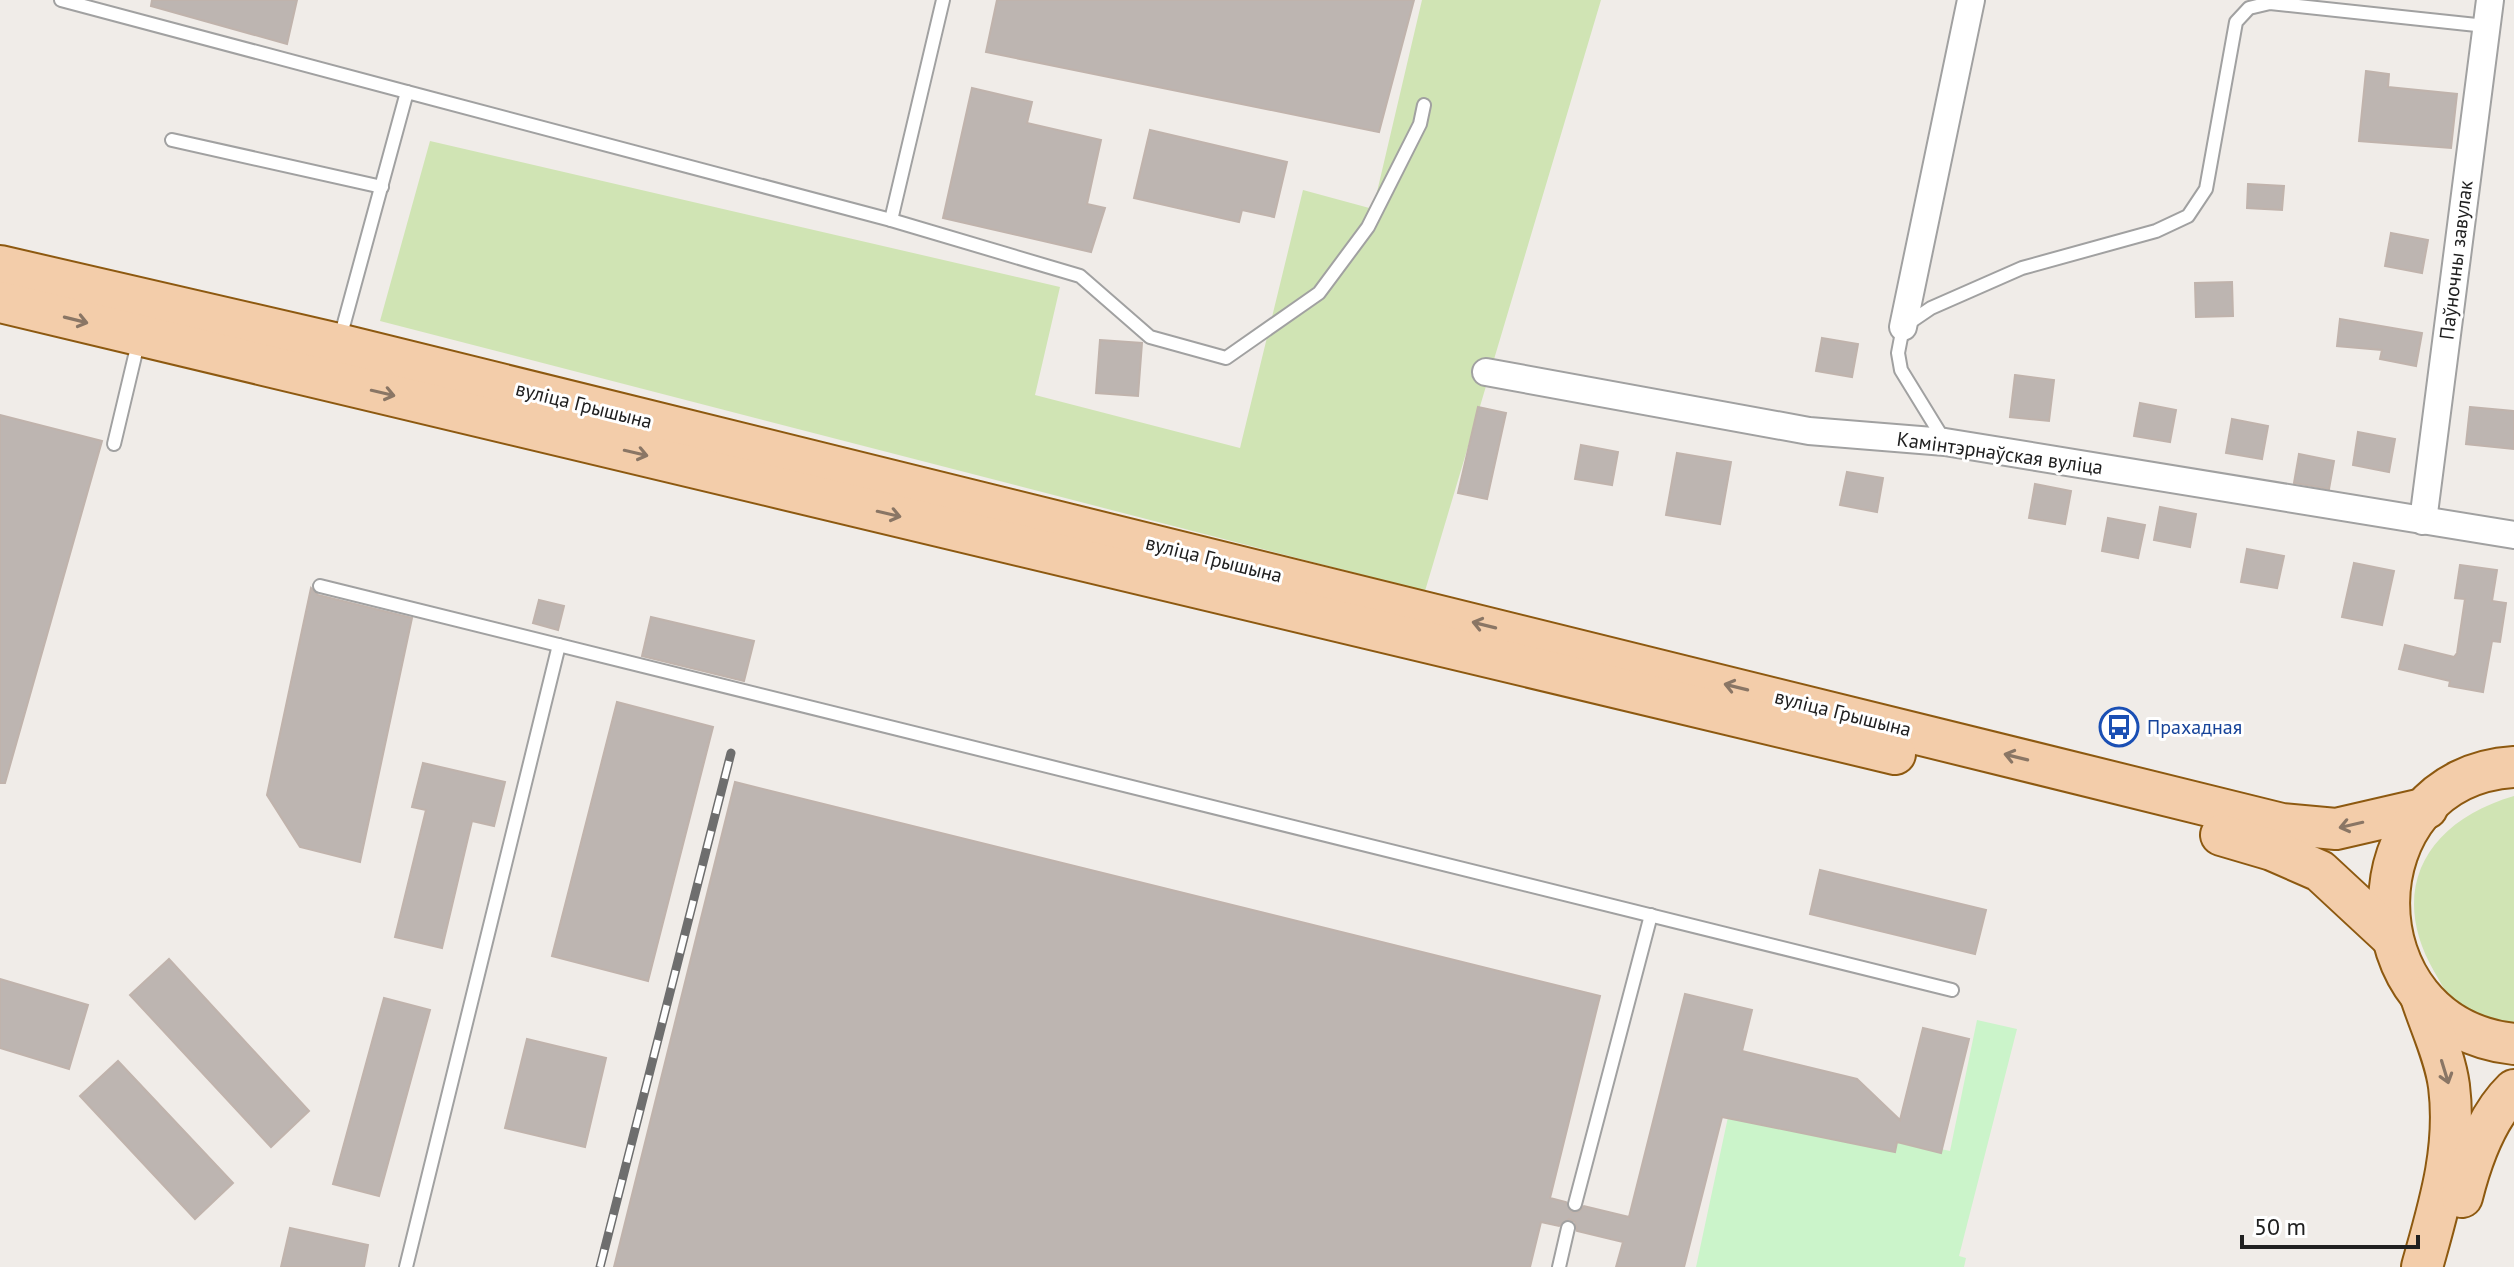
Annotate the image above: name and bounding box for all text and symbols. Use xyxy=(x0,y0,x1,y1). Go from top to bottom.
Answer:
street label: Паўночны завулак xyxy=(2433,178,2479,341)
one-way arrow xyxy=(62,313,88,328)
street label: вуліца Грышына xyxy=(513,375,655,435)
one-way arrow xyxy=(370,386,396,401)
street label: Камінтэрнаўская вуліца xyxy=(1895,426,2105,480)
one-way arrow xyxy=(623,446,649,461)
one-way arrow xyxy=(876,507,901,522)
street label: вуліца Грышына xyxy=(1143,529,1285,589)
one-way arrow xyxy=(1472,616,1497,631)
one-way arrow xyxy=(1724,678,1750,693)
street label: вуліца Грышына xyxy=(1772,683,1914,743)
bus stop icon: Прахадная xyxy=(2098,706,2140,748)
place label: Прахадная xyxy=(2147,714,2242,740)
one-way arrow xyxy=(2003,748,2029,763)
one-way arrow xyxy=(2339,819,2364,834)
one-way arrow xyxy=(2438,1058,2453,1084)
scale bar xyxy=(2242,1199,2418,1249)
text: 50 m xyxy=(2254,1211,2306,1242)

